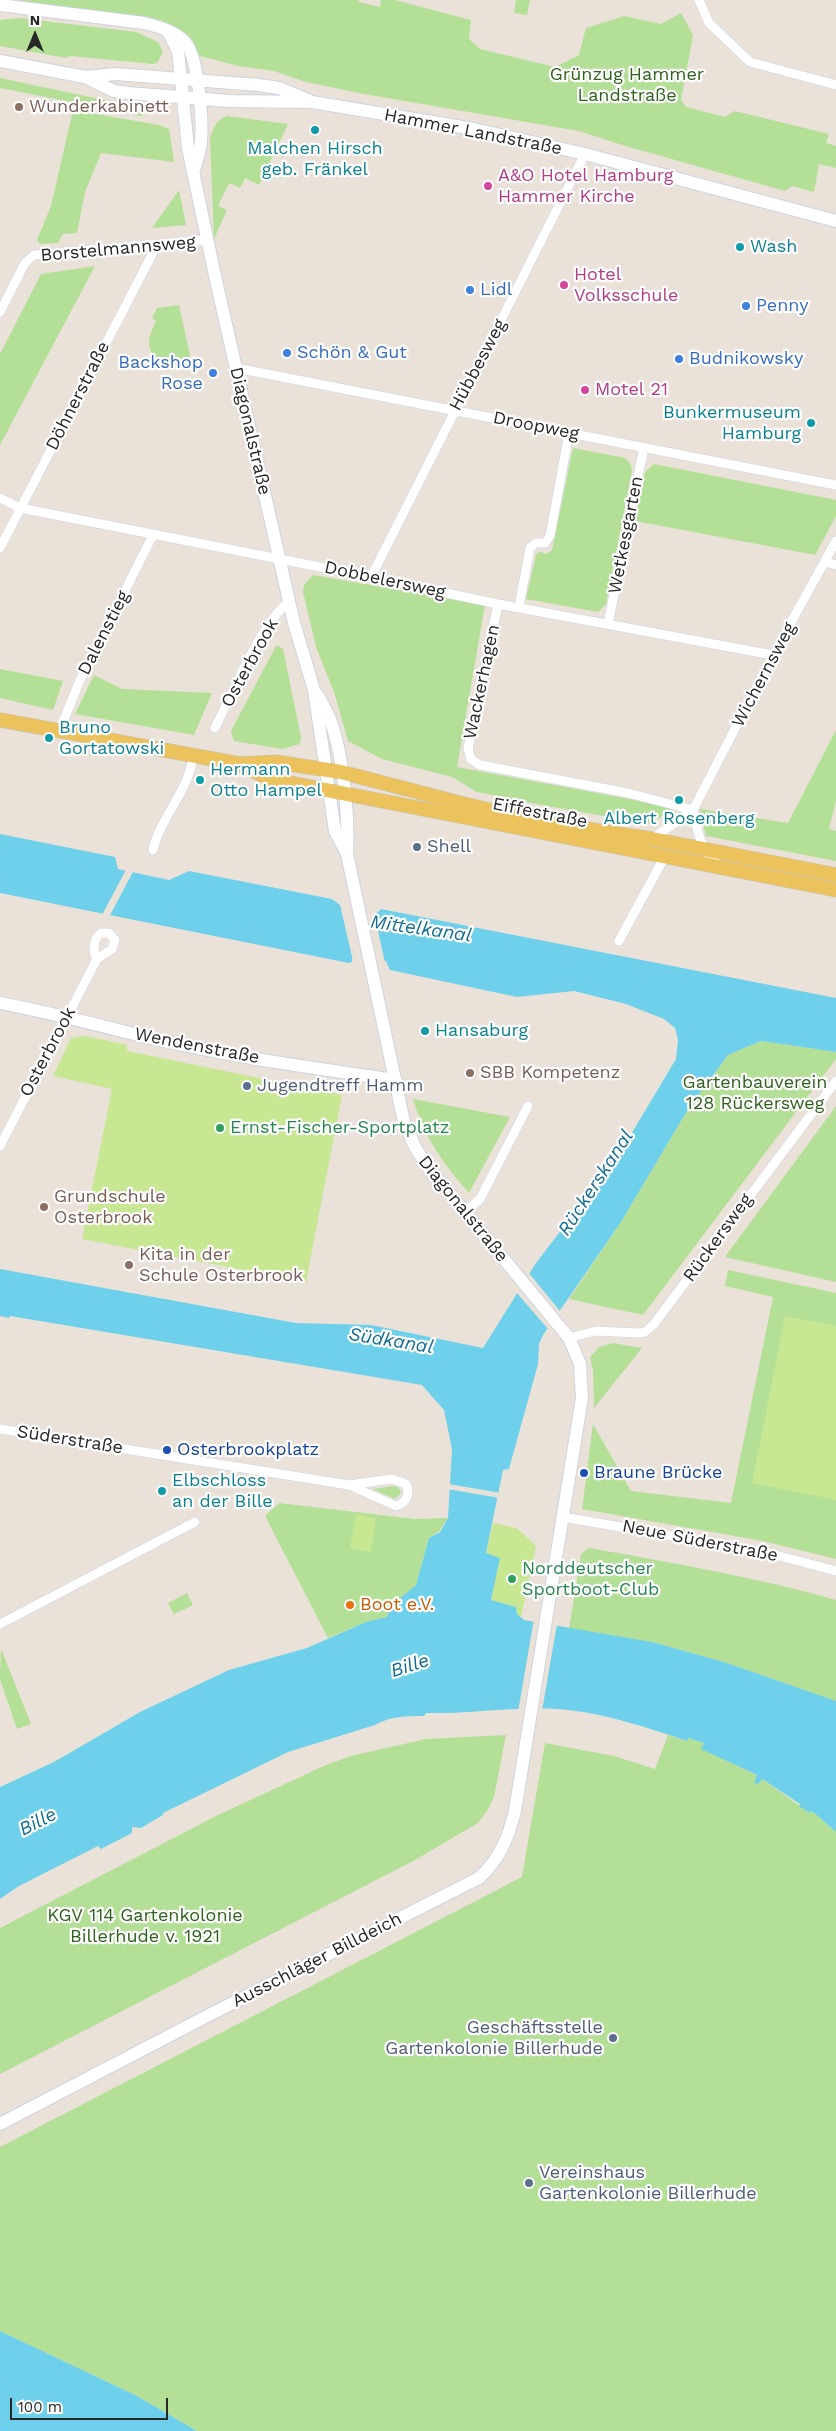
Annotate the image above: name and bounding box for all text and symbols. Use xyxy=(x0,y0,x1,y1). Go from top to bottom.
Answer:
north arrow xyxy=(10,10,60,60)
text: N xyxy=(30,12,40,28)
park label: Grünzug Hammer Landstraße xyxy=(550,64,704,106)
place label: Wunderkabinett xyxy=(29,96,169,118)
marker: Wunderkabinett xyxy=(13,101,25,113)
street label: Hammer Landstraße xyxy=(382,104,564,160)
marker: Malchen Hirsch geb. Fränkel xyxy=(309,124,321,136)
place label: Malchen Hirsch geb. Fränkel xyxy=(247,138,383,180)
place label: A&O Hotel Hamburg Hammer Kirche xyxy=(498,165,673,208)
marker: A&O Hotel Hamburg Hammer Kirche xyxy=(482,180,494,192)
street label: Borstelmannsweg xyxy=(39,231,197,267)
place label: Wash xyxy=(750,236,797,258)
marker: Wash xyxy=(734,241,746,253)
place label: Hotel Volksschule xyxy=(574,264,678,306)
place label: Lidl xyxy=(480,279,512,301)
marker: Hotel Volksschule xyxy=(558,279,570,291)
marker: Lidl xyxy=(464,284,476,296)
place label: Penny xyxy=(756,295,809,317)
marker: Penny xyxy=(740,300,752,312)
street label: Hübbesweg xyxy=(445,315,511,415)
street label: Döhnerstraße xyxy=(41,338,115,454)
place label: Schön & Gut xyxy=(297,342,407,364)
marker: Schön & Gut xyxy=(281,347,293,359)
place label: Budnikowsky xyxy=(689,348,803,370)
place label: Backshop Rose xyxy=(118,352,203,394)
marker: Budnikowsky xyxy=(673,353,685,365)
street label: Diagonalstraße xyxy=(225,365,275,497)
marker: Backshop Rose xyxy=(207,367,219,379)
place label: Motel 21 xyxy=(595,379,668,401)
marker: Motel 21 xyxy=(579,384,591,396)
place label: Bunkermuseum Hamburg xyxy=(663,402,801,444)
street label: Droopweg xyxy=(491,407,581,445)
marker: Bunkermuseum Hamburg xyxy=(805,417,817,429)
street label: Wetkesgarten xyxy=(604,474,648,596)
street label: Dobbelersweg xyxy=(322,557,448,603)
street label: Dalenstieg xyxy=(73,587,135,679)
street label: Osterbrook xyxy=(217,615,283,711)
street label: Wichernsweg xyxy=(727,619,801,731)
street label: Wackerhagen xyxy=(459,623,505,741)
place label: Bruno Gortatowski xyxy=(59,717,164,760)
marker: Bruno Gortatowski xyxy=(43,732,55,744)
place label: Hermann Otto Hampel xyxy=(210,759,322,802)
marker: Hermann Otto Hampel xyxy=(194,774,206,786)
street label: Eiffestraße xyxy=(491,793,589,833)
marker: Albert Rosenberg xyxy=(673,794,685,806)
place label: Albert Rosenberg xyxy=(603,808,755,830)
place label: Shell xyxy=(427,836,471,858)
marker: Shell xyxy=(411,841,423,853)
water label: Mittelkanal xyxy=(369,911,473,947)
street label: Osterbrook xyxy=(15,1004,81,1100)
place label: Hansaburg xyxy=(435,1020,528,1042)
street label: Wendenstraße xyxy=(133,1023,261,1069)
marker: Hansaburg xyxy=(419,1025,431,1037)
place label: SBB Kompetenz xyxy=(480,1062,620,1084)
marker: SBB Kompetenz xyxy=(464,1067,476,1079)
park label: Gartenbauverein 128 Rückersweg xyxy=(683,1072,827,1114)
place label: Jugendtreff Hamm xyxy=(257,1075,423,1097)
marker: Jugendtreff Hamm xyxy=(241,1080,253,1092)
place label: Ernst-Fischer-Sportplatz xyxy=(230,1117,449,1139)
marker: Ernst-Fischer-Sportplatz xyxy=(214,1122,226,1134)
water label: Rückerskanal xyxy=(553,1126,639,1240)
street label: Diagonalstraße xyxy=(413,1151,513,1267)
place label: Grundschule Osterbrook xyxy=(54,1186,166,1228)
street label: Rückersweg xyxy=(679,1190,757,1286)
marker: Grundschule Osterbrook xyxy=(38,1201,50,1213)
place label: Kita in der Schule Osterbrook xyxy=(139,1244,303,1286)
marker: Kita in der Schule Osterbrook xyxy=(123,1259,135,1271)
water label: Südkanal xyxy=(347,1323,435,1359)
street label: Süderstraße xyxy=(15,1421,125,1459)
place label: Osterbrookplatz xyxy=(177,1439,319,1461)
marker: Osterbrookplatz xyxy=(161,1444,173,1456)
place label: Braune Brücke xyxy=(594,1462,722,1484)
marker: Braune Brücke xyxy=(578,1467,590,1479)
place label: Elbschloss an der Bille xyxy=(172,1470,273,1512)
marker: Elbschloss an der Bille xyxy=(156,1485,168,1497)
street label: Neue Süderstraße xyxy=(620,1515,780,1567)
place label: Norddeutscher Sportboot-Club xyxy=(522,1558,659,1600)
marker: Norddeutscher Sportboot-Club xyxy=(506,1573,518,1585)
place label: Boot e.V. xyxy=(360,1594,434,1616)
marker: Boot e.V. xyxy=(344,1599,356,1611)
water label: Bille xyxy=(388,1649,432,1683)
water label: Bille xyxy=(15,1803,61,1841)
park label: KGV 114 Gartenkolonie Billerhude v. 1921 xyxy=(47,1905,243,1948)
street label: Ausschläger Billdeich xyxy=(229,1908,405,2012)
place label: Geschäftsstelle Gartenkolonie Billerhude xyxy=(385,2017,603,2060)
marker: Geschäftsstelle Gartenkolonie Billerhude xyxy=(607,2032,619,2044)
place label: Vereinshaus Gartenkolonie Billerhude xyxy=(539,2162,757,2204)
marker: Vereinshaus Gartenkolonie Billerhude xyxy=(523,2177,535,2189)
scale bar xyxy=(12,2388,170,2420)
text: 100 m xyxy=(18,2398,62,2416)

